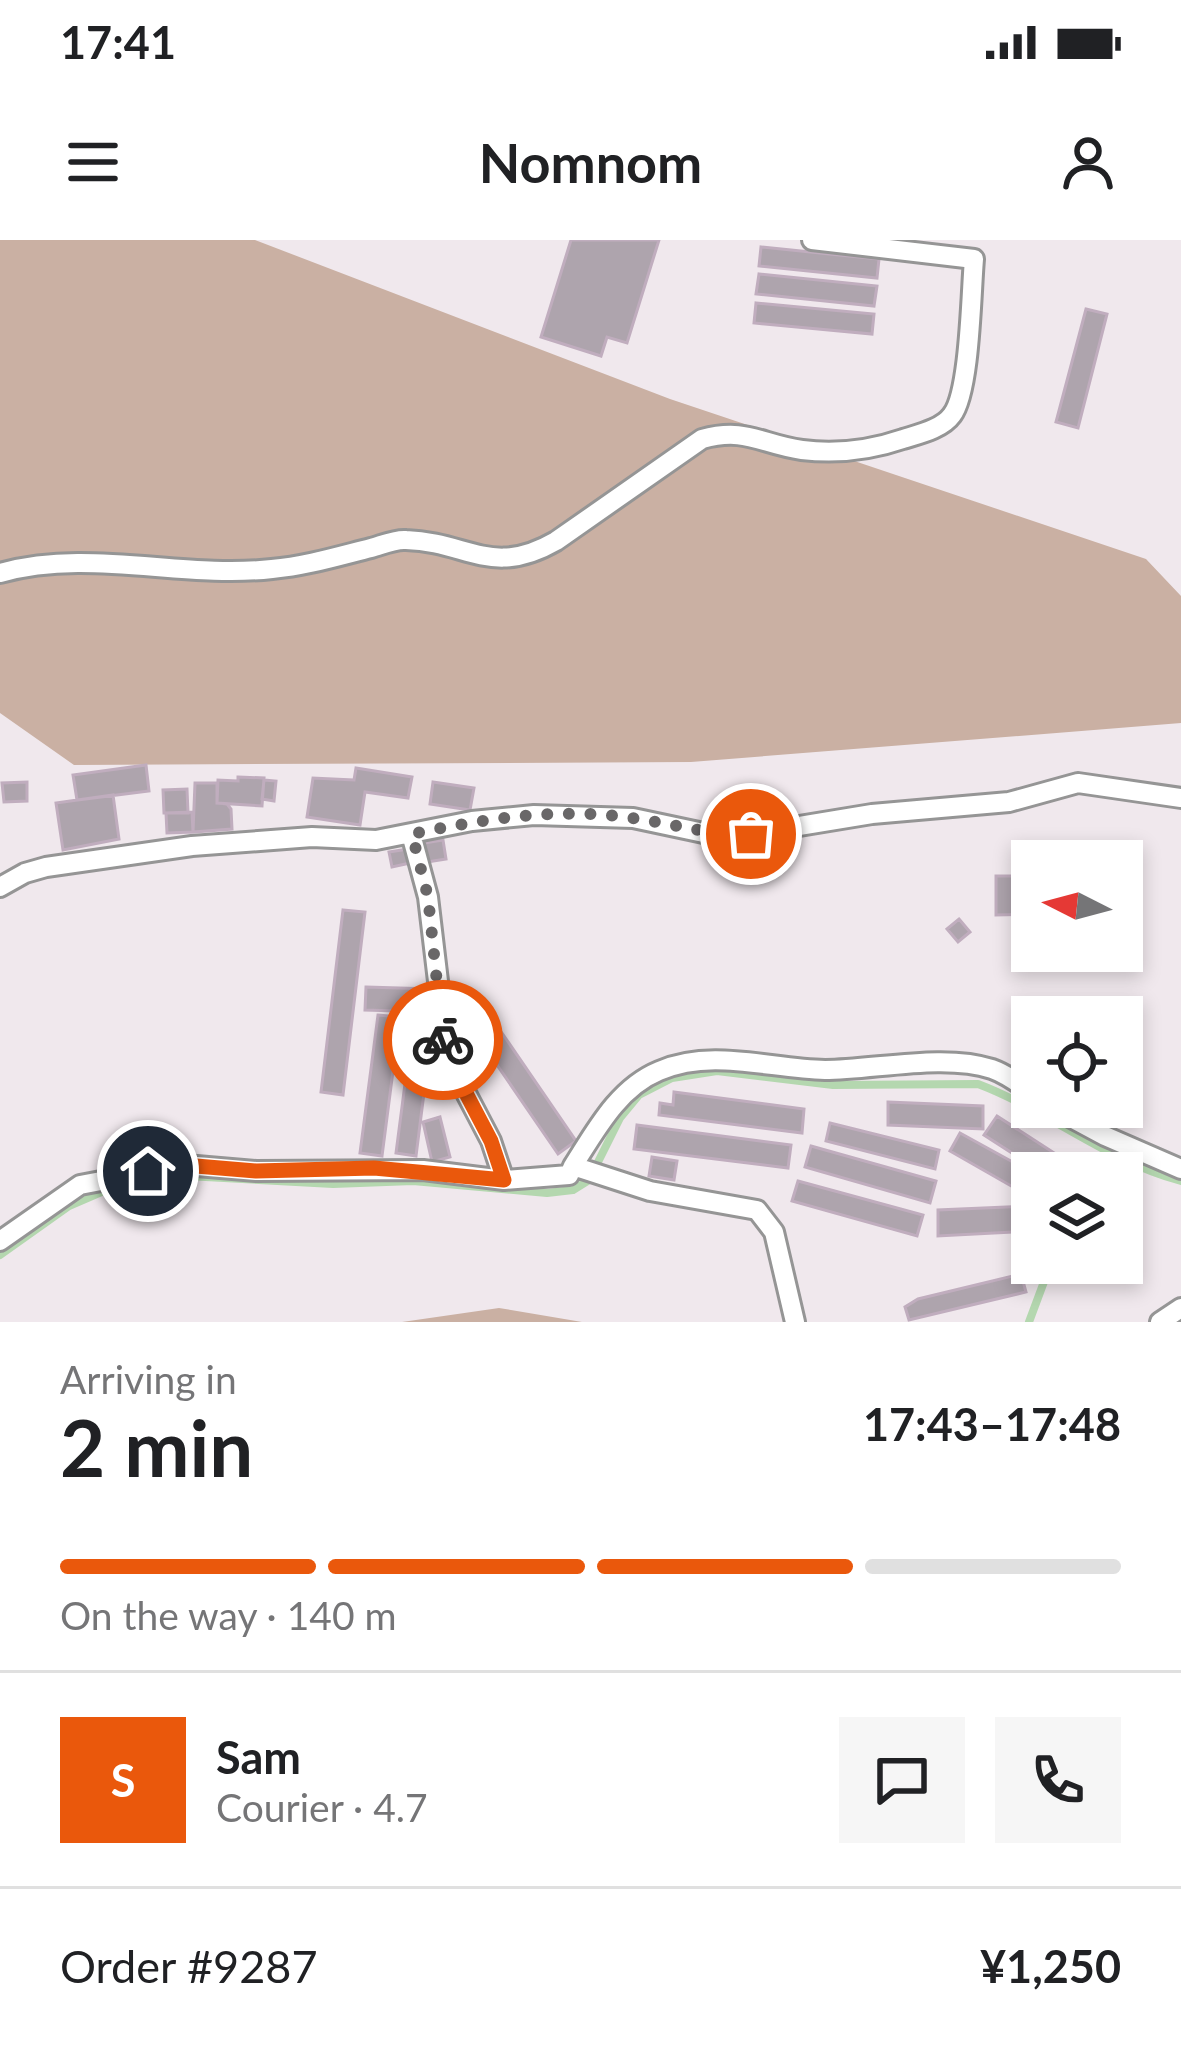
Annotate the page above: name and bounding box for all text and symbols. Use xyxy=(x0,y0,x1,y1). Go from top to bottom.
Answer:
text: 17:41 xyxy=(60,15,176,69)
icon: menu xyxy=(60,129,126,195)
icon: person xyxy=(1055,129,1121,195)
text: Nomnom xyxy=(479,130,702,195)
pin xyxy=(700,783,802,885)
icon: bag xyxy=(718,801,784,867)
north arrow xyxy=(1011,840,1143,972)
map controls xyxy=(1011,840,1143,1284)
courier xyxy=(383,980,503,1100)
button: locate xyxy=(1011,996,1143,1128)
icon: bike xyxy=(410,1007,476,1073)
pin xyxy=(97,1120,199,1222)
icon: home xyxy=(115,1138,181,1204)
button: layers xyxy=(1011,1152,1143,1284)
text: Arriving in xyxy=(60,1356,237,1402)
text: 17:43–17:48 xyxy=(863,1397,1121,1451)
text: 2 min xyxy=(60,1400,253,1494)
text: On the way · 140 m xyxy=(60,1592,397,1638)
button: chat xyxy=(839,1717,965,1843)
button: phone xyxy=(995,1717,1121,1843)
text: Sam xyxy=(216,1730,301,1784)
text: S xyxy=(111,1753,135,1807)
text: Courier · 4.7 xyxy=(216,1784,428,1830)
text: Order #9287 xyxy=(60,1939,318,1993)
text: ¥1,250 xyxy=(980,1939,1121,1993)

